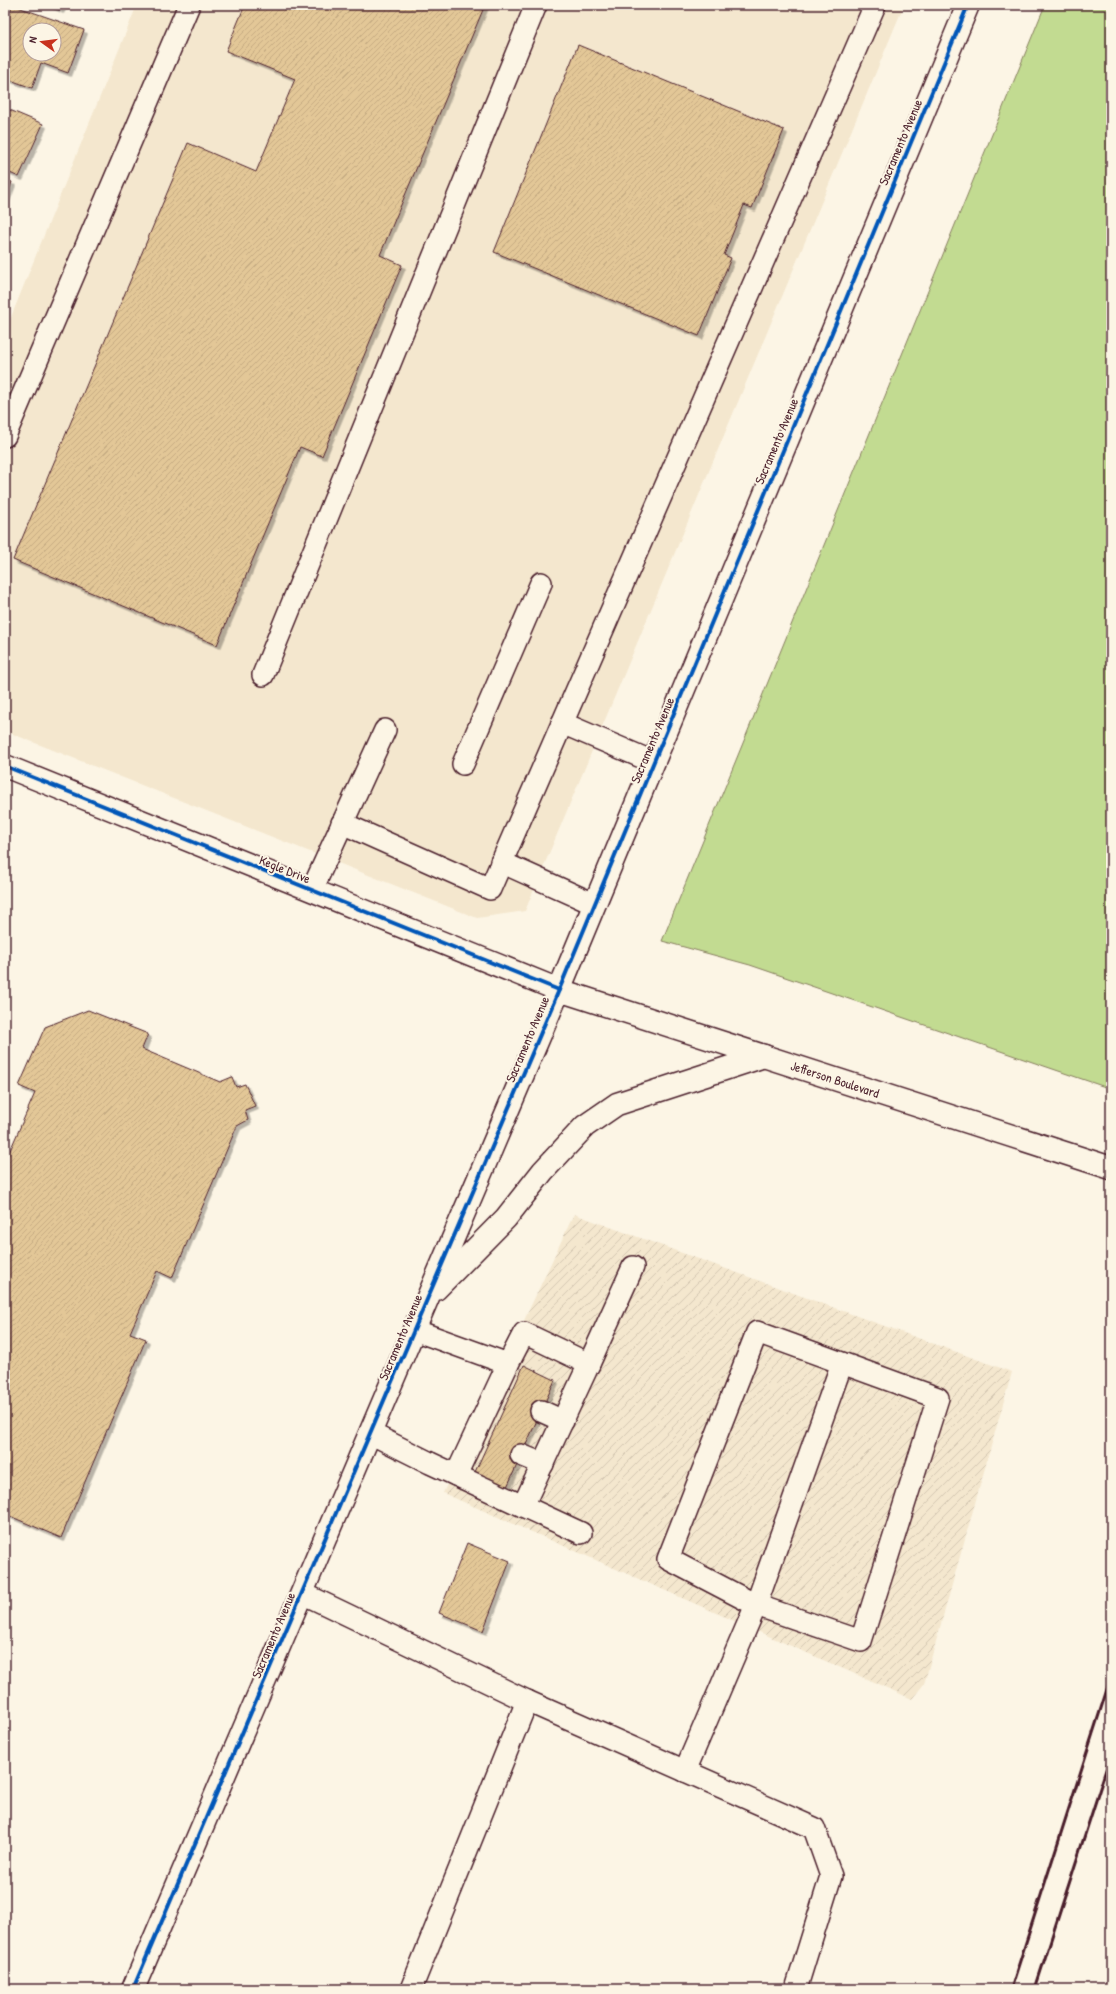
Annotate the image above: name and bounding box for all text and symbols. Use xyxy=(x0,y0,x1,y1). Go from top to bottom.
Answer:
north arrow xyxy=(22,22,62,62)
text: N xyxy=(25,35,40,44)
street label: Sacramento Avenue xyxy=(874,96,926,188)
street label: Sacramento Avenue xyxy=(750,395,802,487)
street label: Sacramento Avenue xyxy=(626,694,678,786)
street label: Kegle Drive xyxy=(257,851,313,887)
street label: Sacramento Avenue xyxy=(501,993,553,1085)
street label: Jefferson Boulevard xyxy=(788,1056,882,1102)
street label: Sacramento Avenue xyxy=(374,1291,426,1383)
street label: Sacramento Avenue xyxy=(247,1589,299,1681)

